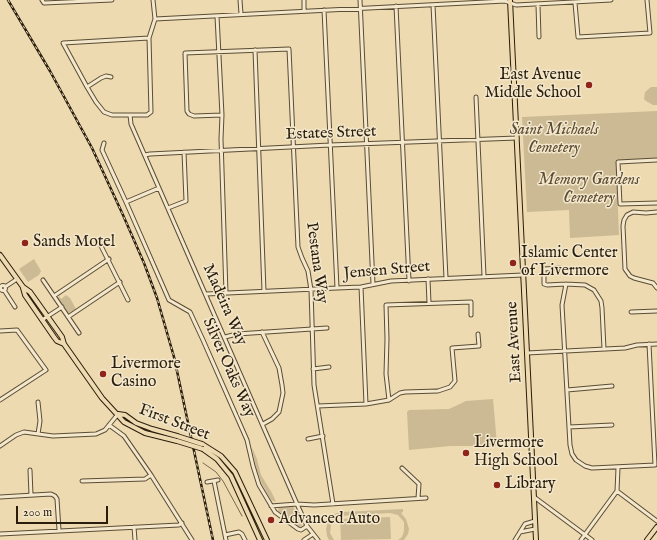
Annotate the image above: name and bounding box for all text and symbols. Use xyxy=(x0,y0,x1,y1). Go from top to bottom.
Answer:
place label: East Avenue Middle School xyxy=(484,66,581,104)
marker: East Avenue Middle School xyxy=(584,80,594,90)
park label: Saint Michaels Cemetery xyxy=(509,121,599,159)
street label: Estates Street xyxy=(285,123,377,145)
park label: Memory Gardens Cemetery xyxy=(538,171,640,209)
street label: Pestana Way xyxy=(301,221,331,305)
place label: Sands Motel xyxy=(33,233,115,253)
marker: Sands Motel xyxy=(20,238,30,248)
place label: Islamic Center of Livermore xyxy=(521,244,618,282)
street label: Jensen Street xyxy=(343,258,431,284)
marker: Islamic Center of Livermore xyxy=(508,258,518,268)
street label: Madeira Way xyxy=(197,261,251,349)
street label: East Avenue xyxy=(503,301,527,383)
street label: Silver Oaks Way xyxy=(197,315,259,421)
place label: Livermore Casino xyxy=(111,355,181,393)
marker: Livermore Casino xyxy=(98,369,108,379)
street label: First Street xyxy=(136,401,212,445)
place label: Livermore High School xyxy=(474,434,558,472)
marker: Livermore High School xyxy=(461,448,471,458)
place label: Library xyxy=(505,475,556,495)
marker: Library xyxy=(492,480,502,490)
scale bar xyxy=(18,498,110,524)
text: 200 m xyxy=(23,505,52,520)
place label: Advanced Auto xyxy=(279,510,380,530)
marker: Advanced Auto xyxy=(266,515,276,525)

